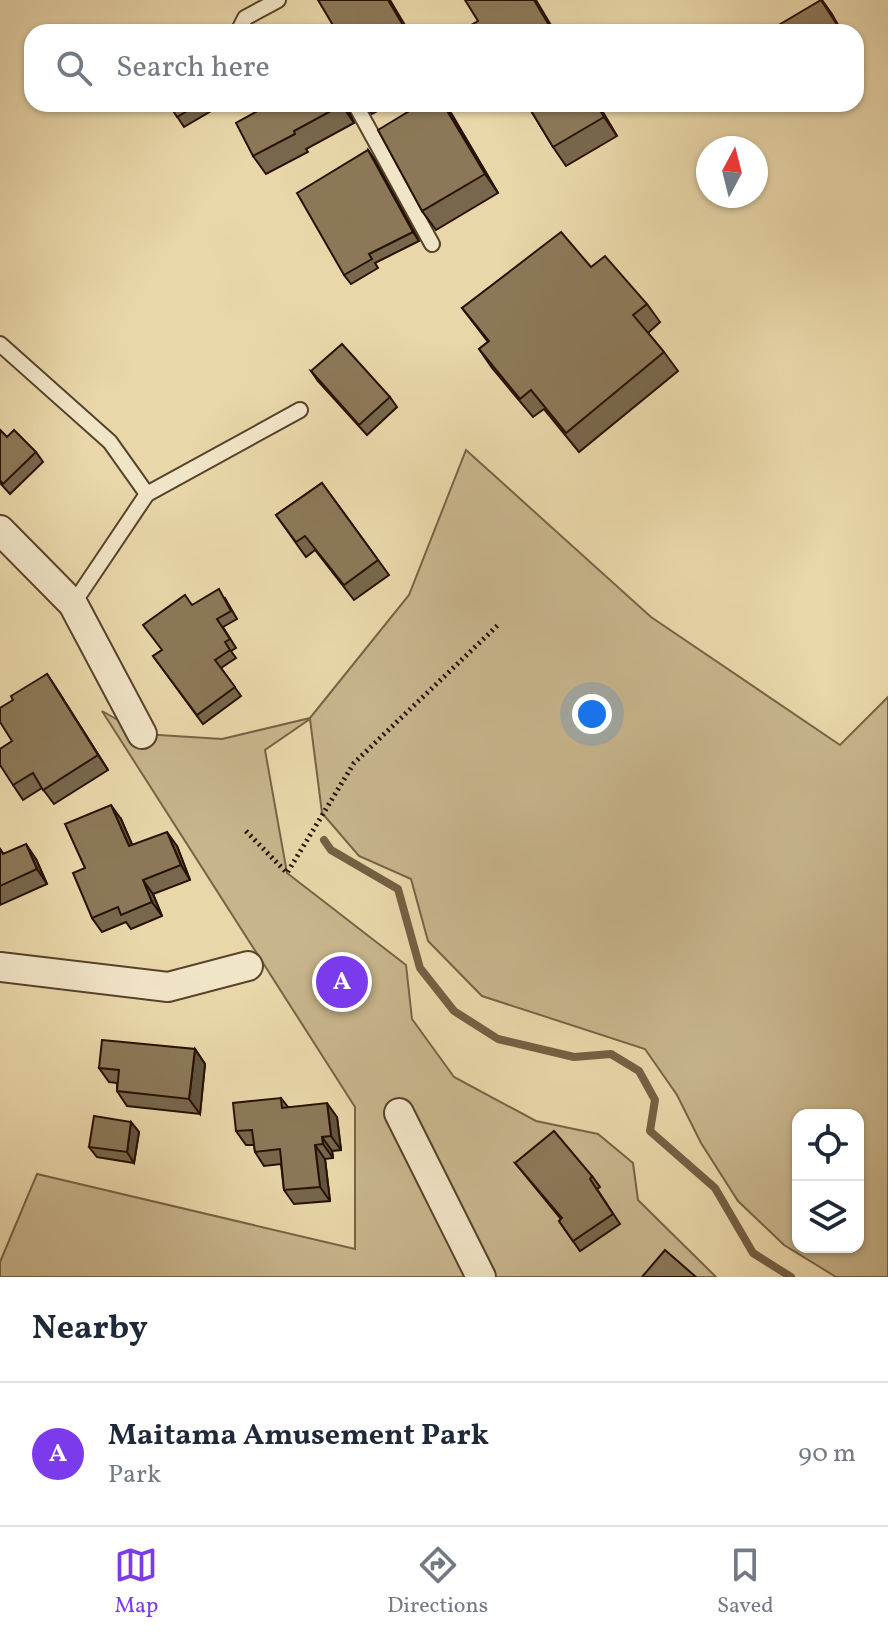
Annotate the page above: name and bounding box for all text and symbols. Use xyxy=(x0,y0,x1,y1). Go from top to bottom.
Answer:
search box xyxy=(24,24,864,112)
icon: search xyxy=(52,46,96,90)
text: Search here xyxy=(116,47,270,89)
north arrow xyxy=(696,136,768,208)
your location xyxy=(572,694,612,734)
pin: A xyxy=(316,952,368,1012)
map controls xyxy=(792,1109,864,1253)
button: locate xyxy=(792,1109,864,1181)
button: layers xyxy=(792,1181,864,1253)
text: Nearby xyxy=(32,1306,148,1353)
text: Maitama Amusement Park xyxy=(108,1415,489,1457)
text: A xyxy=(49,1436,67,1472)
text: 90 m xyxy=(798,1436,856,1472)
text: Park xyxy=(108,1457,161,1493)
tab: Map xyxy=(114,1543,158,1622)
tab: Directions xyxy=(387,1543,488,1622)
tab: Saved xyxy=(717,1543,774,1622)

